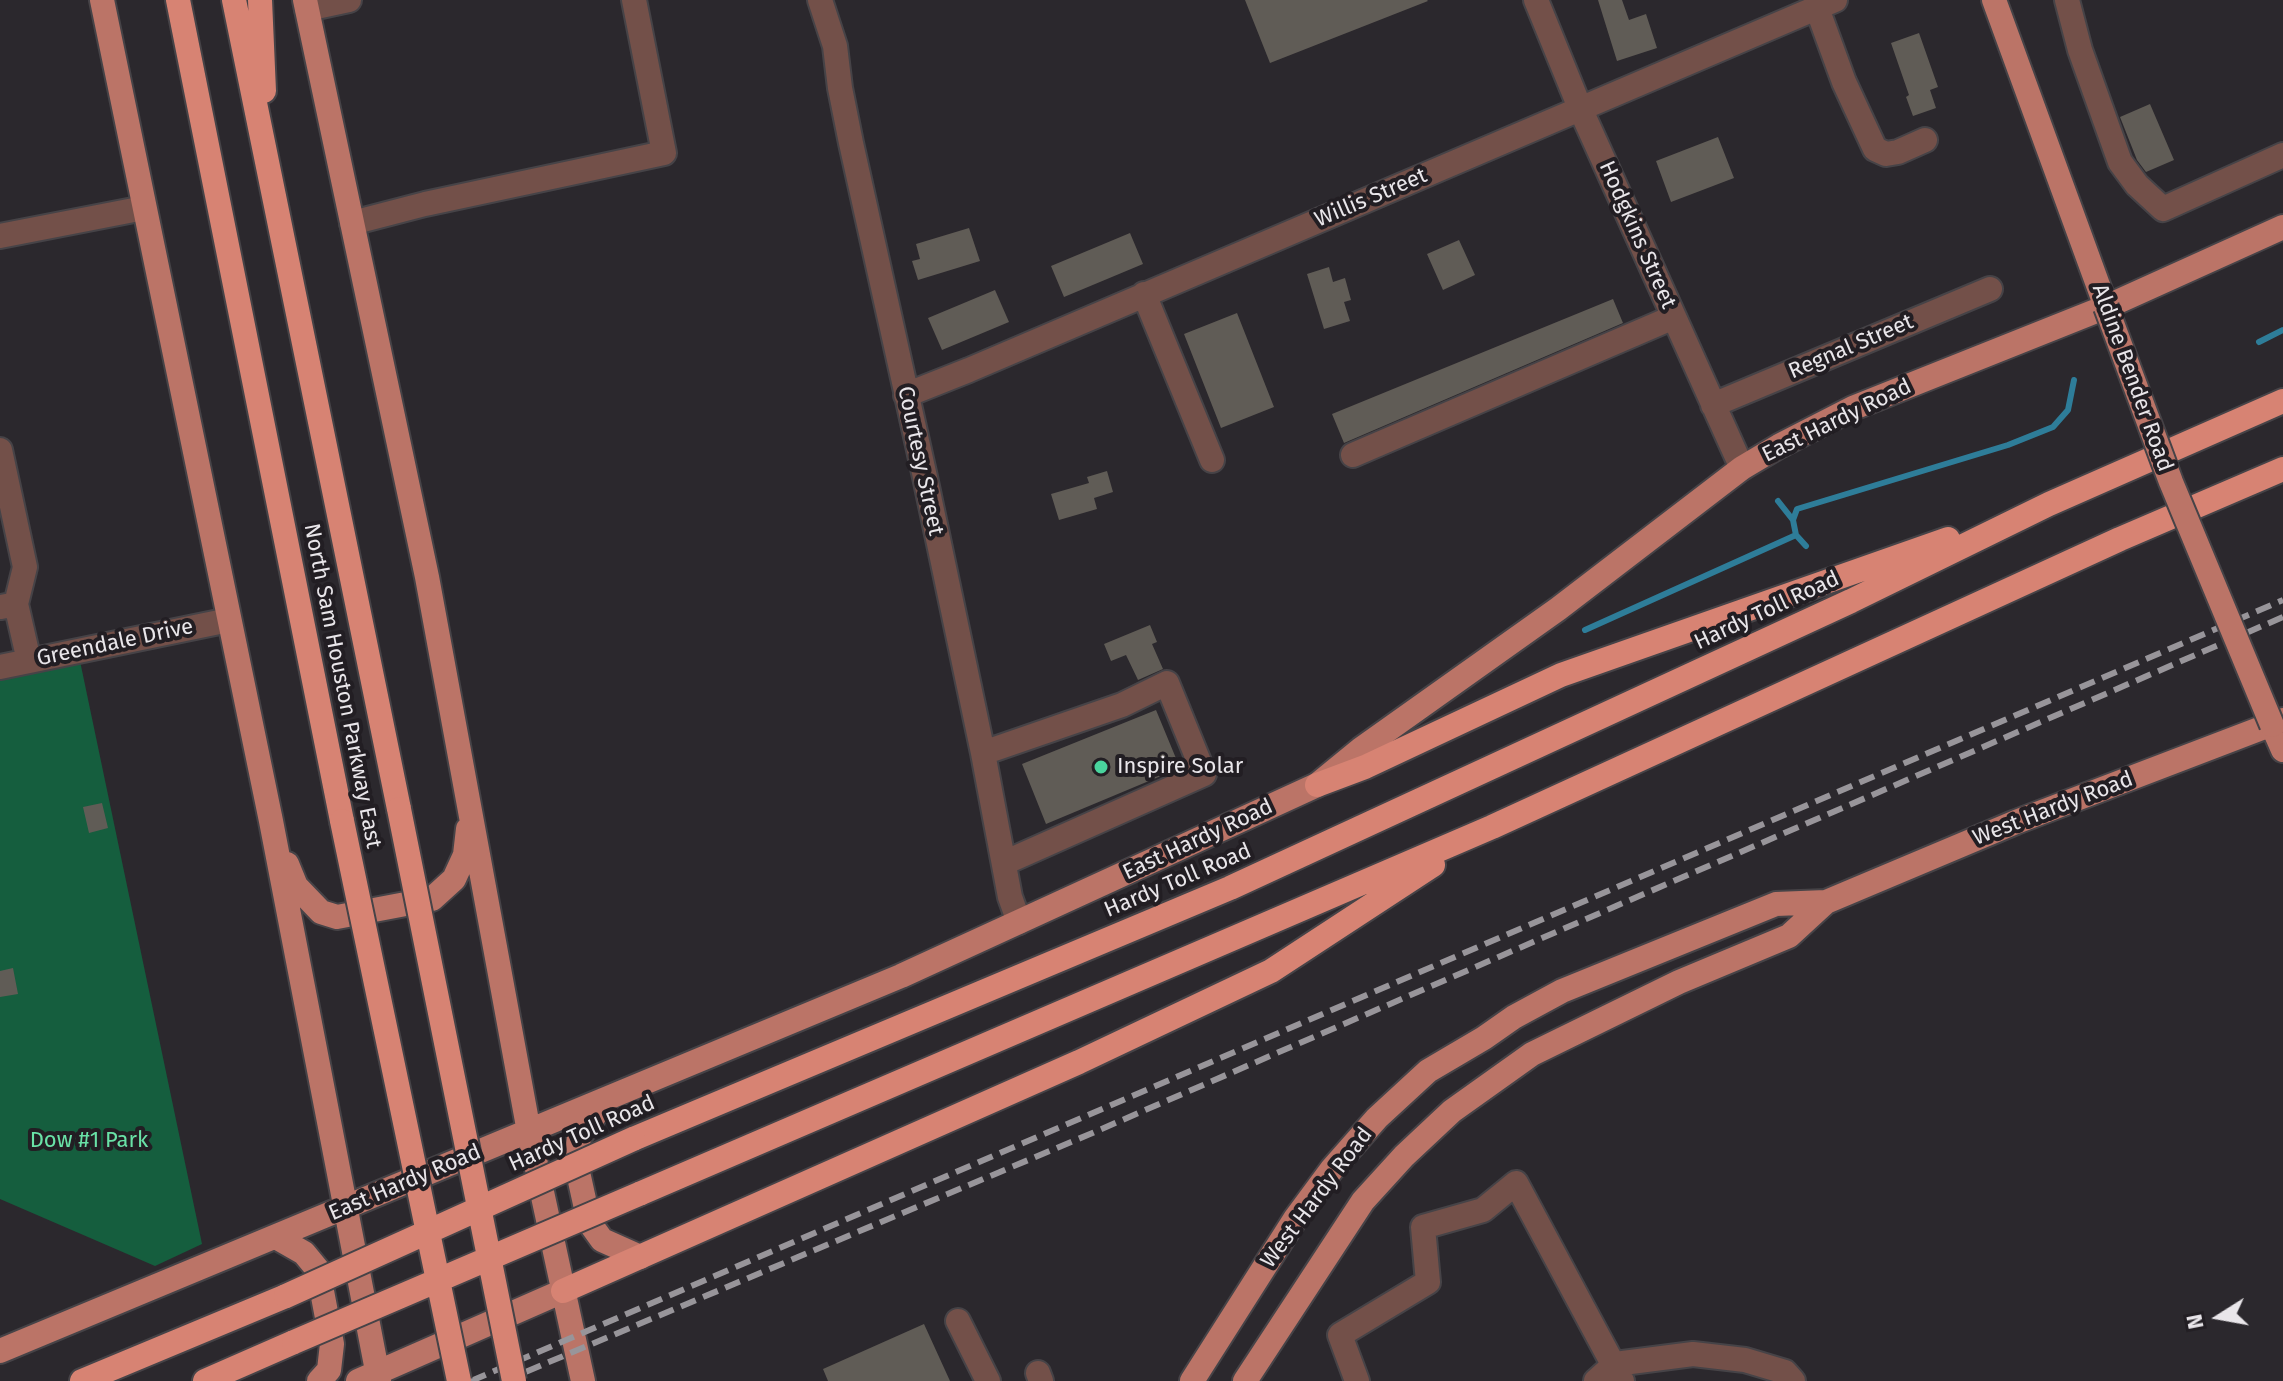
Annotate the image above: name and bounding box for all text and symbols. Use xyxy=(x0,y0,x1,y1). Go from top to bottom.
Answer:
street label: Hodgkins Street xyxy=(1593,157,1681,313)
street label: Willis Street xyxy=(1311,163,1431,233)
street label: Aldine Bender Road xyxy=(2086,281,2178,475)
street label: Regnal Street xyxy=(1785,309,1917,385)
street label: East Hardy Road xyxy=(1758,373,1916,469)
street label: Courtesy Street xyxy=(891,384,949,538)
street label: North Sam Houston Parkway East xyxy=(298,521,386,851)
street label: Hardy Toll Road xyxy=(1690,566,1844,656)
street label: Greendale Drive xyxy=(34,614,196,672)
place label: Inspire Solar xyxy=(1117,754,1243,780)
marker: Inspire Solar xyxy=(1092,758,1110,776)
street label: West Hardy Road xyxy=(1969,766,2137,852)
street label: East Hardy Road xyxy=(1119,794,1277,886)
street label: Hardy Toll Road xyxy=(1101,838,1255,924)
street label: Hardy Toll Road xyxy=(505,1090,659,1178)
street label: West Hardy Road xyxy=(1256,1122,1378,1274)
park label: Dow #1 Park xyxy=(30,1128,148,1154)
street label: East Hardy Road xyxy=(325,1139,485,1227)
north arrow xyxy=(2179,1277,2259,1357)
text: N xyxy=(2180,1312,2210,1331)

